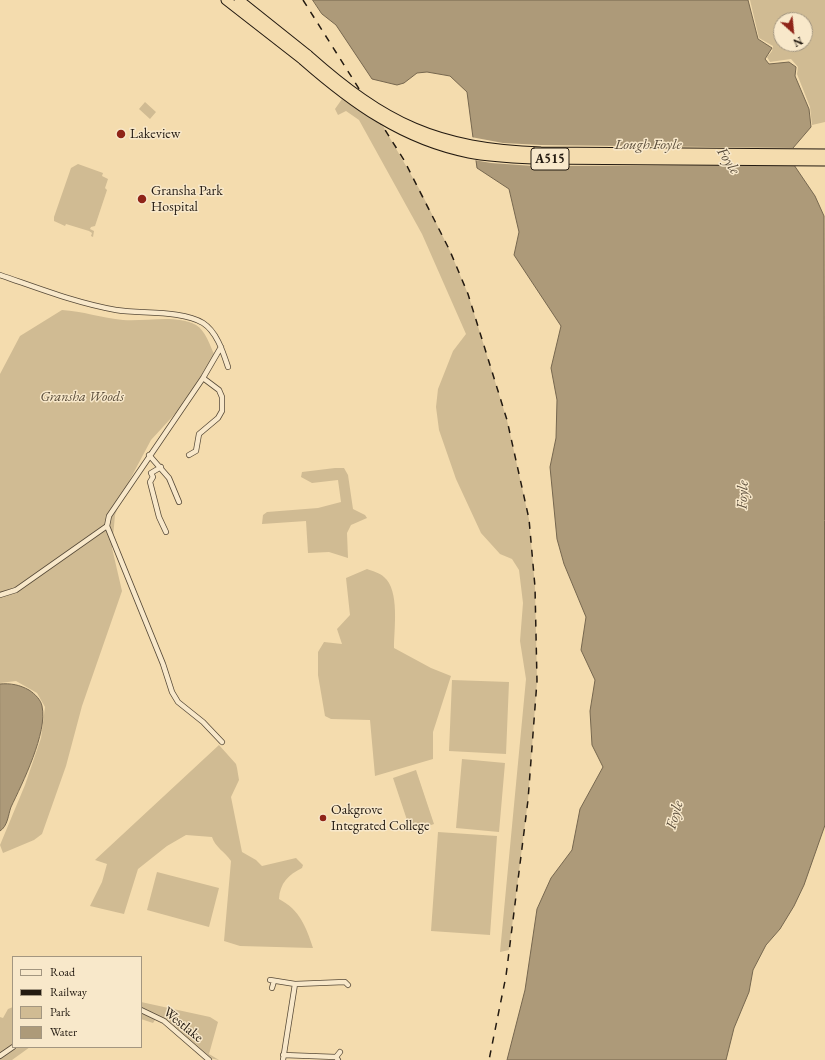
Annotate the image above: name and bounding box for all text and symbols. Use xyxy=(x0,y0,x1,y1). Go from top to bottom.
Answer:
north arrow xyxy=(773,12,813,52)
text: N xyxy=(791,34,805,50)
place label: Lakeview xyxy=(130,126,180,142)
marker: Lakeview xyxy=(115,128,127,140)
water label: Lough Foyle xyxy=(614,136,682,154)
water label: Foyle xyxy=(713,144,743,178)
road number: A515 xyxy=(531,148,569,170)
place label: Gransha Park Hospital xyxy=(151,183,223,216)
marker: Gransha Park Hospital xyxy=(136,193,148,205)
park label: Gransha Woods xyxy=(40,389,124,405)
water label: Foyle xyxy=(734,480,752,510)
water label: Foyle xyxy=(662,799,688,831)
place label: Oakgrove Integrated College xyxy=(331,802,429,834)
marker: Oakgrove Integrated College xyxy=(318,813,328,823)
legend xyxy=(12,956,142,1048)
text: Road xyxy=(50,964,75,980)
text: Railway xyxy=(50,984,87,1000)
text: Park xyxy=(50,1004,70,1020)
street label: Westlake xyxy=(160,1004,206,1046)
text: Water xyxy=(50,1024,77,1040)

